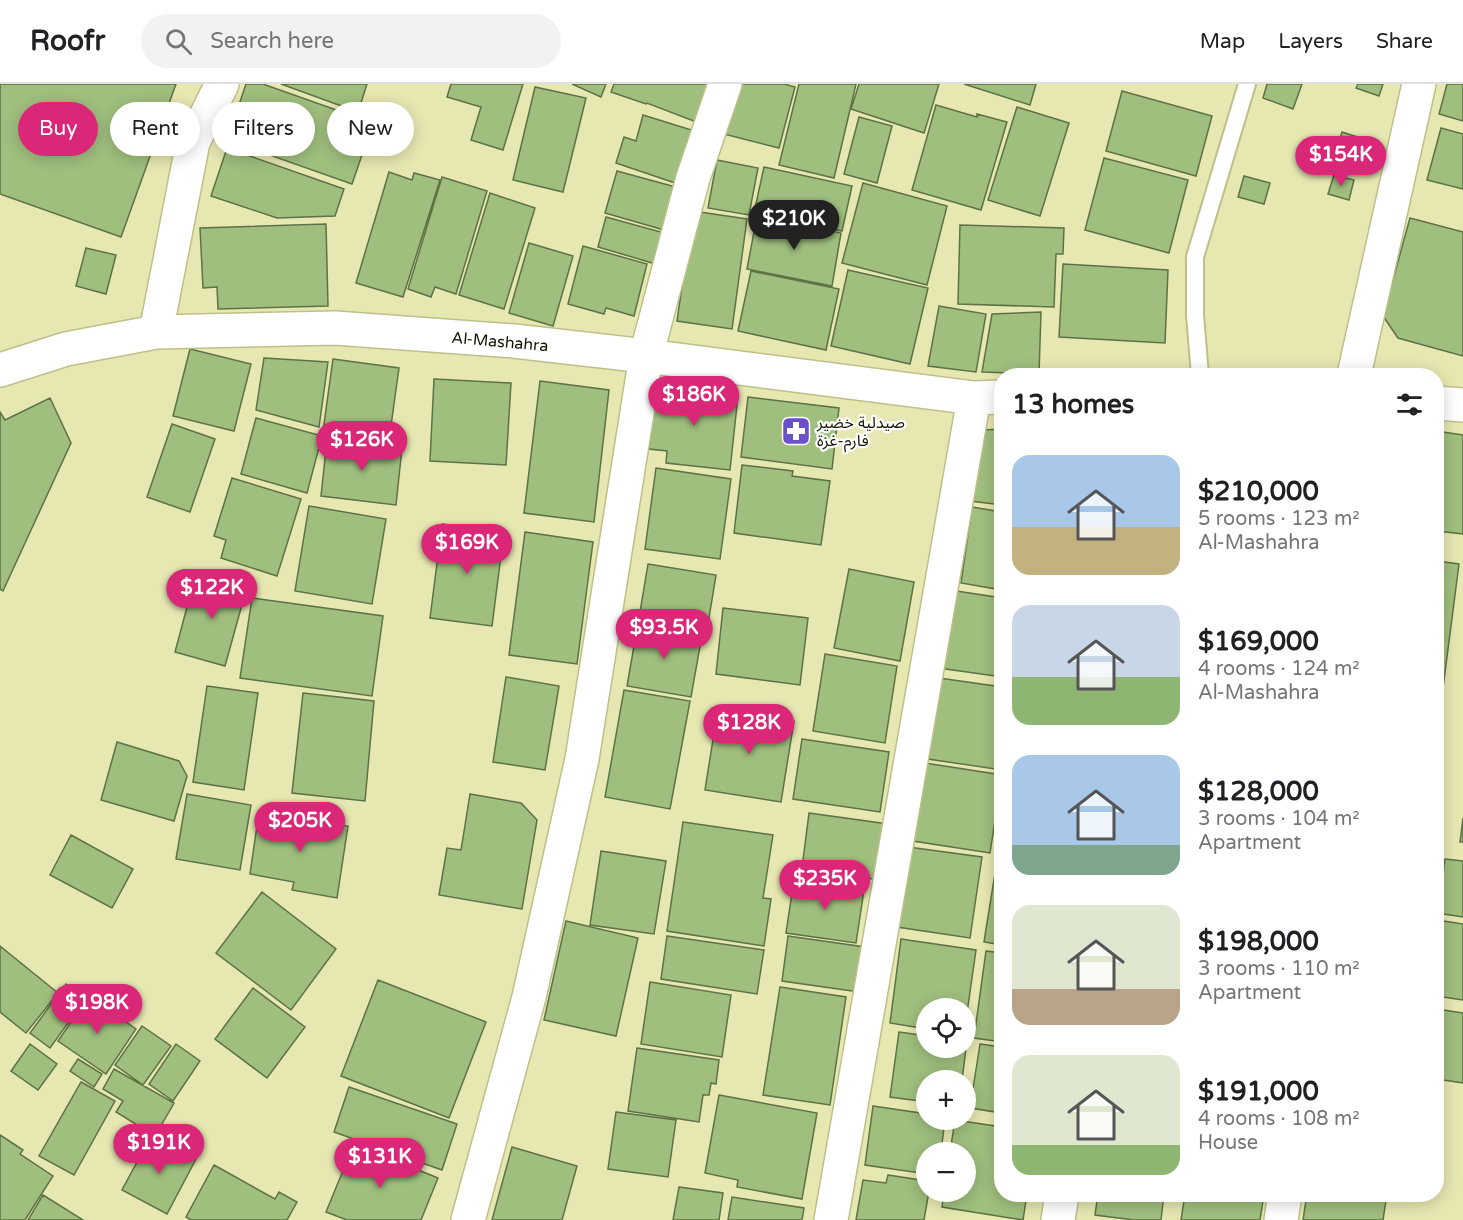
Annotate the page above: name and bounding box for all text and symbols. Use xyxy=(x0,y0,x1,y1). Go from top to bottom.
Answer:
search box xyxy=(141,14,561,68)
text: Roofr xyxy=(30,24,105,58)
icon: search xyxy=(162,25,195,58)
text: Search here xyxy=(210,28,334,54)
text: Map xyxy=(1200,29,1245,54)
text: Layers xyxy=(1278,29,1343,54)
text: Share xyxy=(1376,29,1433,54)
chip: Buy xyxy=(18,102,98,156)
chip: Rent xyxy=(110,102,200,156)
chip: Filters xyxy=(212,102,315,156)
chip: New xyxy=(327,102,414,156)
pin: $154K xyxy=(1299,136,1383,187)
text: $154K xyxy=(1309,143,1373,167)
pin: $210K xyxy=(752,200,836,251)
text: $210K xyxy=(762,207,826,231)
street label: Al-Mashahra xyxy=(451,328,549,356)
pin: $186K xyxy=(652,376,736,427)
text: $186K xyxy=(662,383,726,407)
icon: filters xyxy=(1393,388,1426,421)
text: 13 homes xyxy=(1012,389,1134,420)
place label: صيدلية خضير فارم-غزة xyxy=(816,413,905,453)
pharmacy icon: صيدلية خضير فارم-غزة xyxy=(780,415,812,447)
pin: $126K xyxy=(320,421,404,472)
text: $126K xyxy=(330,428,394,452)
text: $210,000 xyxy=(1198,476,1319,507)
icon: home xyxy=(1060,479,1132,551)
text: 5 rooms · 123 m² xyxy=(1198,507,1360,531)
pin: $169K xyxy=(425,524,509,575)
text: $169K xyxy=(435,531,499,555)
text: Al-Mashahra xyxy=(1198,531,1319,555)
pin: $122K xyxy=(170,569,254,620)
text: $122K xyxy=(180,576,244,600)
pin: $93.5K xyxy=(615,609,713,660)
text: $93.5K xyxy=(630,616,698,640)
text: $169,000 xyxy=(1198,626,1319,657)
icon: home xyxy=(1060,629,1132,701)
text: 4 rooms · 124 m² xyxy=(1198,657,1360,681)
text: Al-Mashahra xyxy=(1198,681,1319,705)
pin: $128K xyxy=(707,704,791,755)
text: $128K xyxy=(717,711,781,735)
text: $128,000 xyxy=(1198,776,1319,807)
icon: home xyxy=(1060,779,1132,851)
pin: $205K xyxy=(258,802,342,853)
text: 3 rooms · 104 m² xyxy=(1198,807,1360,831)
text: $205K xyxy=(268,809,332,833)
text: Apartment xyxy=(1198,831,1301,855)
pin: $235K xyxy=(783,860,867,911)
text: $235K xyxy=(793,867,857,891)
text: $198,000 xyxy=(1198,926,1319,957)
icon: home xyxy=(1060,929,1132,1001)
text: 3 rooms · 110 m² xyxy=(1198,957,1360,981)
text: Apartment xyxy=(1198,981,1301,1005)
pin: $198K xyxy=(55,984,139,1035)
text: $198K xyxy=(65,991,129,1015)
map controls xyxy=(916,998,976,1202)
button: locate xyxy=(916,998,976,1058)
button: + xyxy=(916,1070,976,1130)
text: $191,000 xyxy=(1198,1076,1319,1107)
icon: home xyxy=(1060,1079,1132,1151)
text: 4 rooms · 108 m² xyxy=(1198,1107,1360,1131)
pin: $191K xyxy=(117,1124,201,1175)
text: $191K xyxy=(127,1131,191,1155)
text: House xyxy=(1198,1131,1258,1155)
pin: $131K xyxy=(338,1138,422,1189)
button: − xyxy=(916,1142,976,1202)
text: $131K xyxy=(348,1145,412,1169)

